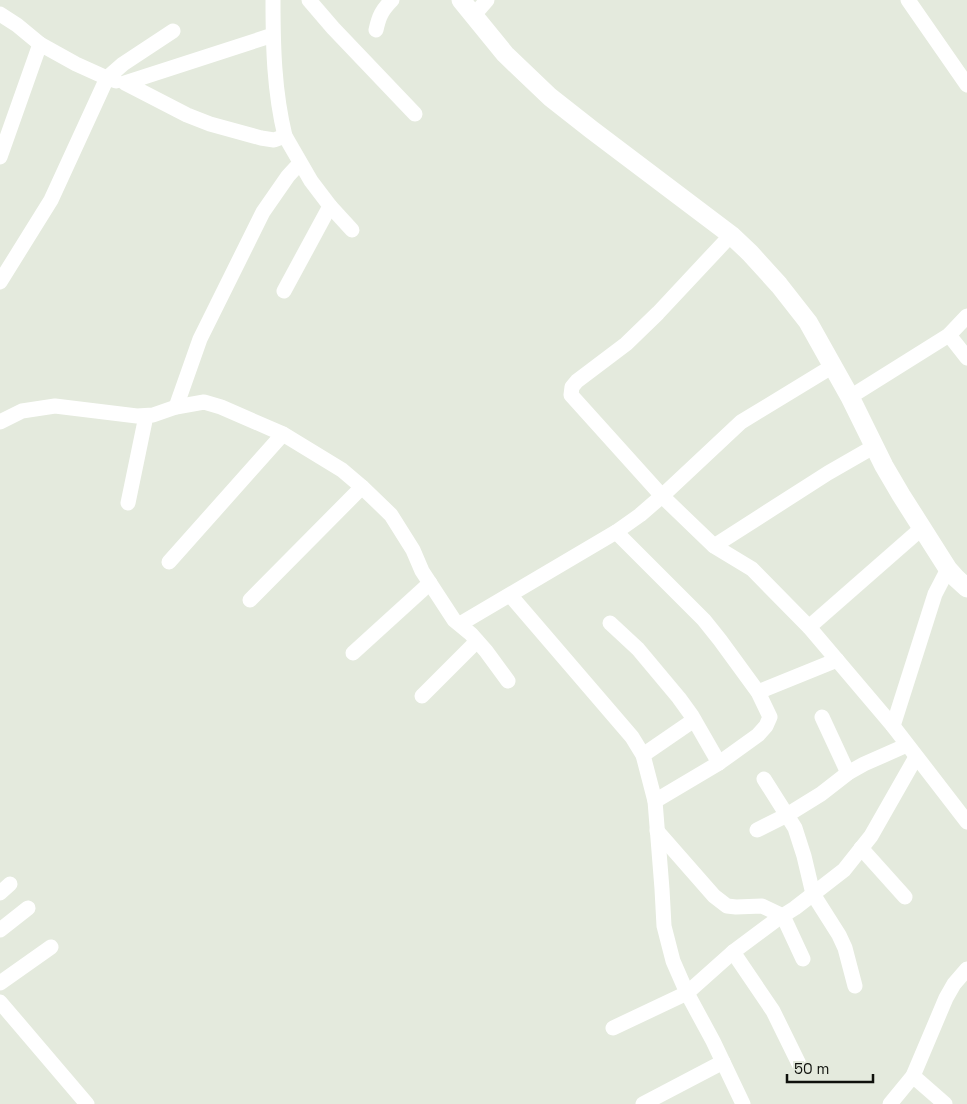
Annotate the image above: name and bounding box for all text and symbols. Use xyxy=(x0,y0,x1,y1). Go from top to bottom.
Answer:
scale bar xyxy=(787,1052,873,1084)
text: 50 m xyxy=(794,1059,829,1078)

